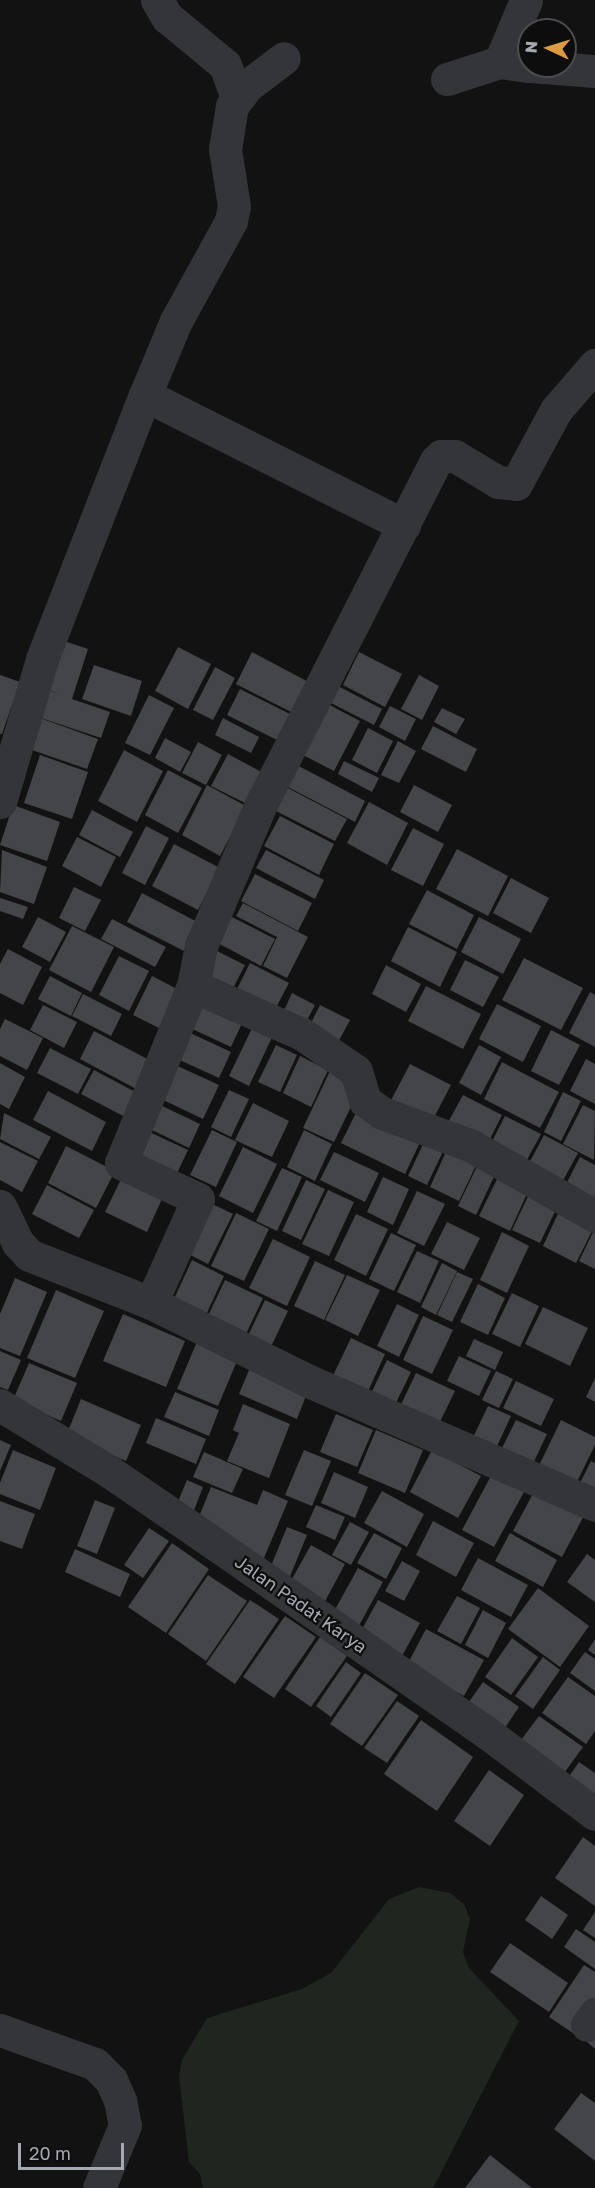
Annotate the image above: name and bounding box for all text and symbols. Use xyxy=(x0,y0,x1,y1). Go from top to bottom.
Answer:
north arrow xyxy=(517,18,577,78)
text: N xyxy=(521,40,541,54)
street label: Jalan Padat Karya xyxy=(231,1550,371,1658)
scale bar xyxy=(21,2131,128,2169)
text: 20 m xyxy=(29,2142,71,2164)

